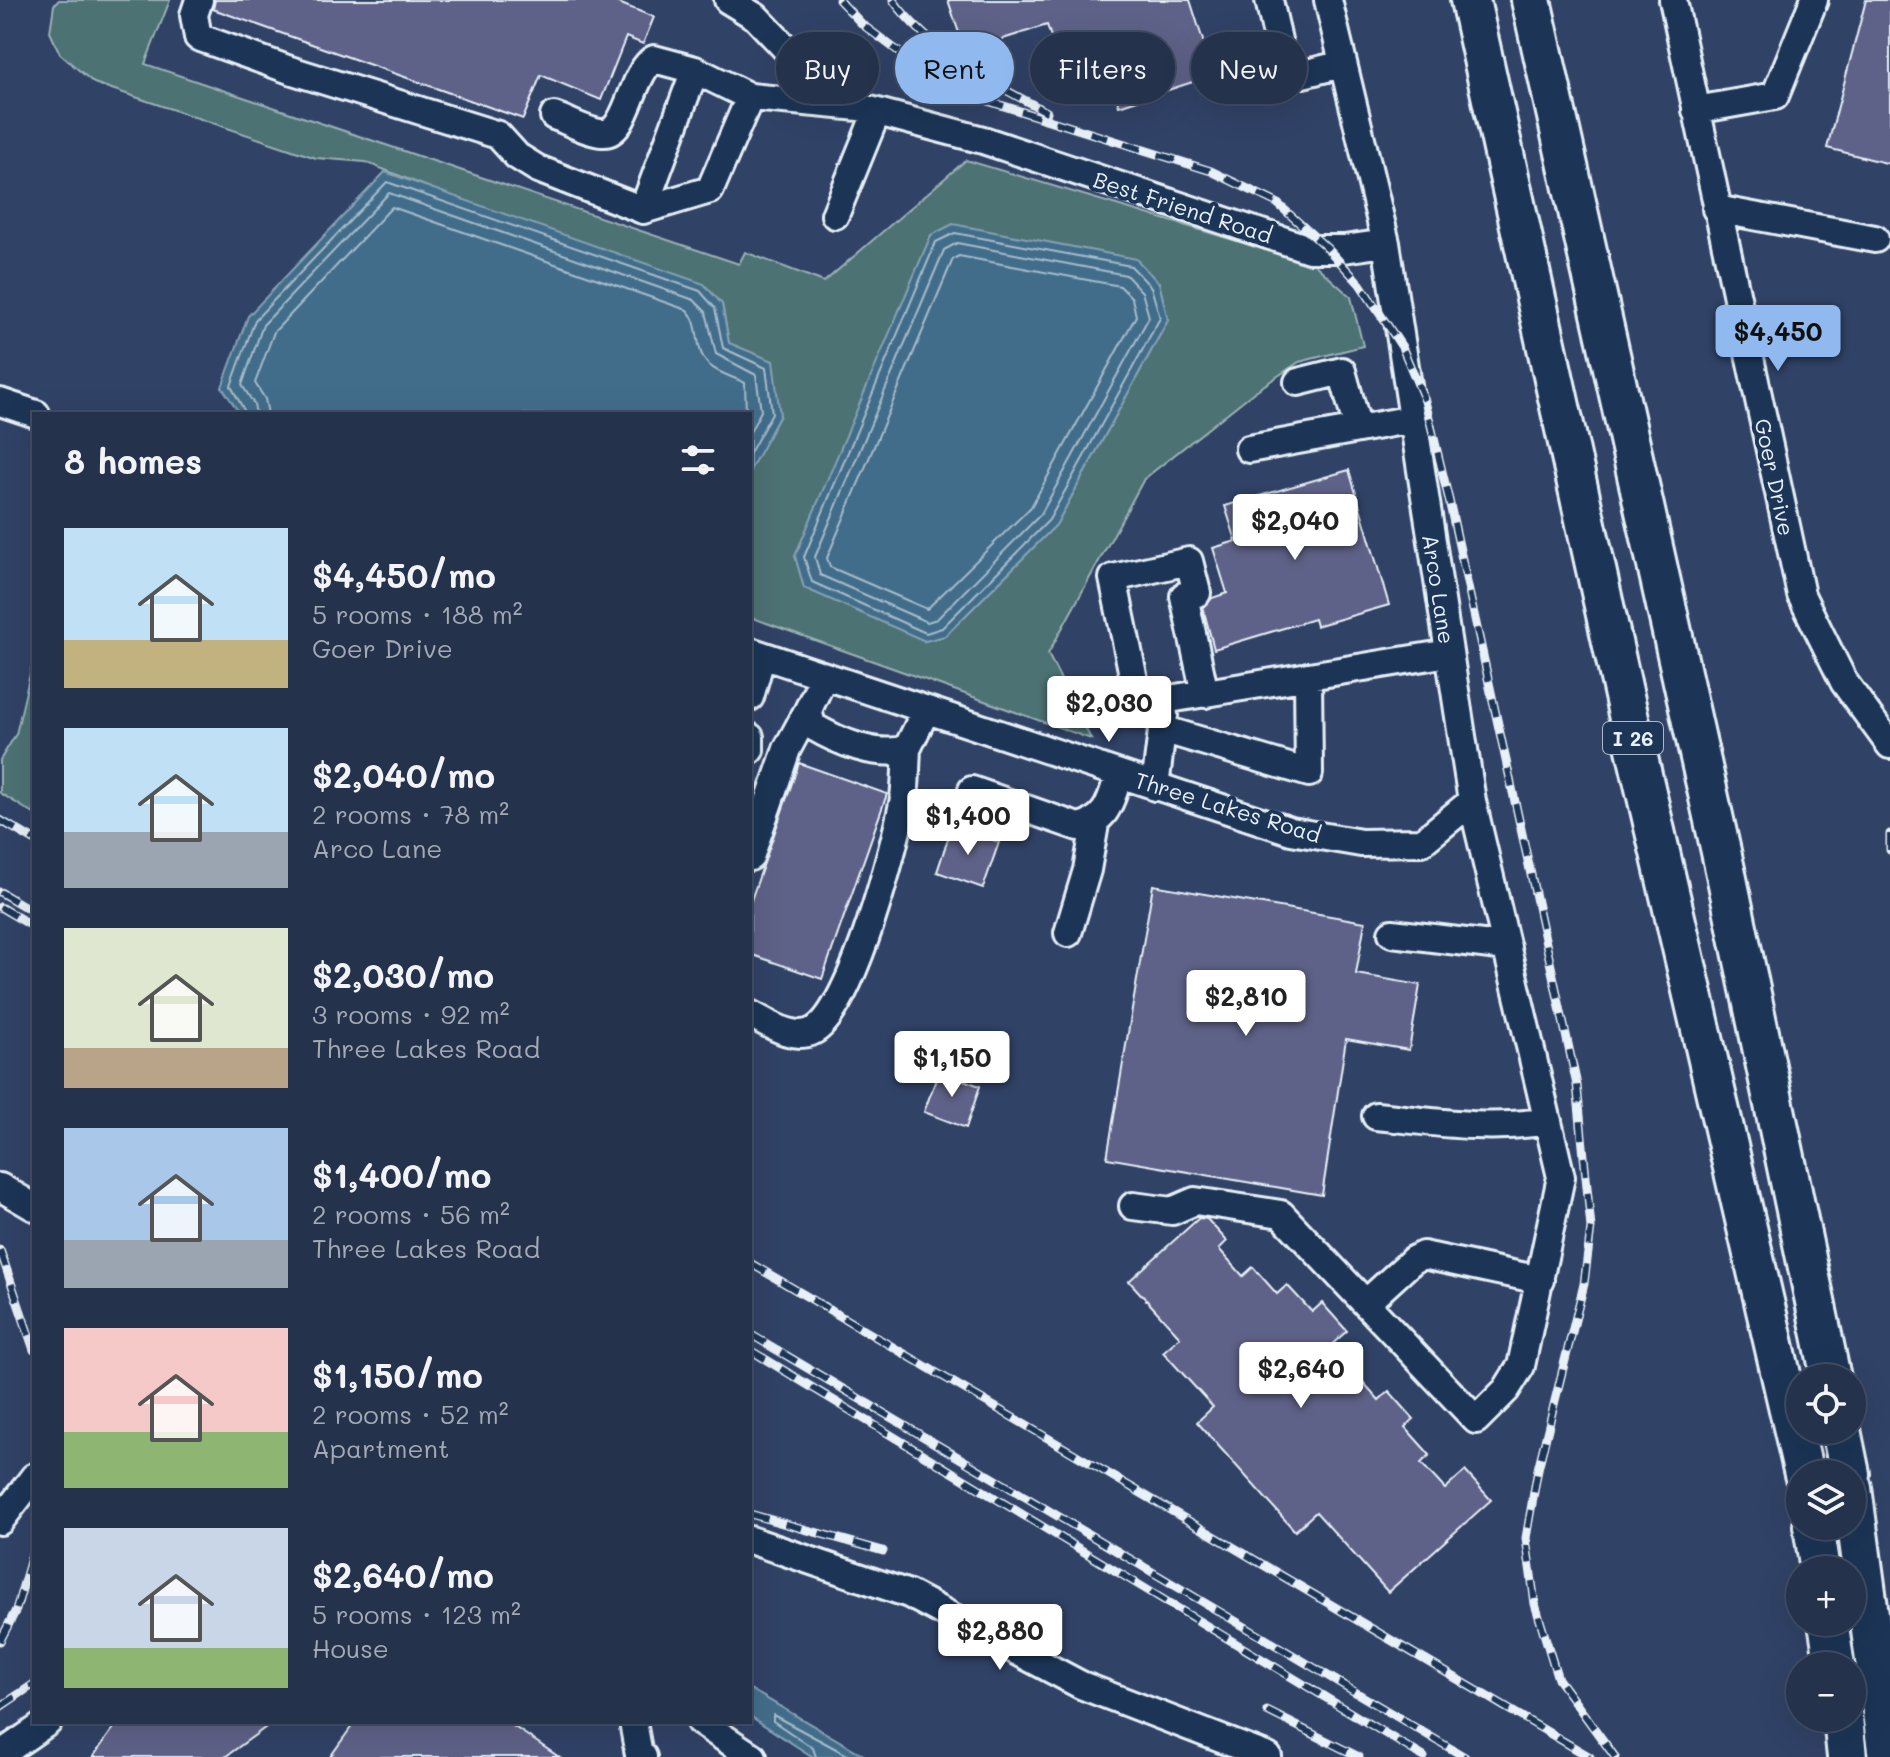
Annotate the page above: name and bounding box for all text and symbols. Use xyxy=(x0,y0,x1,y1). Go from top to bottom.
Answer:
chip: Buy xyxy=(776,32,879,104)
chip: Rent xyxy=(895,32,1014,104)
chip: Filters xyxy=(1030,32,1175,104)
chip: New xyxy=(1191,32,1307,104)
street label: Best Friend Road xyxy=(1090,164,1276,250)
pin: $4,450 xyxy=(1713,305,1843,373)
text: $4,450 xyxy=(1734,314,1822,348)
street label: Goer Drive xyxy=(1748,416,1802,538)
text: 8 homes xyxy=(64,438,202,483)
icon: filters xyxy=(676,438,720,482)
pin: $2,040 xyxy=(1230,494,1360,562)
text: $2,040 xyxy=(1251,503,1339,537)
street label: Arco Lane xyxy=(1416,532,1462,646)
text: $4,450/mo xyxy=(312,552,496,597)
icon: home xyxy=(128,560,224,656)
text: 5 rooms · 188 m² xyxy=(312,597,523,631)
text: Goer Drive xyxy=(312,631,453,665)
pin: $2,030 xyxy=(1044,676,1174,744)
text: $2,030 xyxy=(1065,685,1153,719)
road number: I 26 xyxy=(1603,722,1663,754)
text: $2,040/mo xyxy=(312,752,495,797)
icon: home xyxy=(128,760,224,856)
street label: Three Lakes Road xyxy=(1131,765,1325,849)
pin: $1,400 xyxy=(903,789,1033,857)
text: 2 rooms · 78 m² xyxy=(312,797,509,831)
text: $1,400 xyxy=(925,798,1011,832)
text: Arco Lane xyxy=(312,831,442,865)
text: $2,030/mo xyxy=(312,952,494,997)
icon: home xyxy=(128,960,224,1056)
pin: $2,810 xyxy=(1181,970,1311,1038)
text: $2,810 xyxy=(1205,979,1287,1013)
text: 3 rooms · 92 m² xyxy=(312,997,510,1031)
text: Three Lakes Road xyxy=(312,1031,540,1065)
pin: $1,150 xyxy=(887,1031,1017,1099)
text: $1,150 xyxy=(913,1040,992,1074)
text: $1,400/mo xyxy=(312,1152,491,1197)
icon: home xyxy=(128,1160,224,1256)
text: 2 rooms · 56 m² xyxy=(312,1197,510,1231)
text: Three Lakes Road xyxy=(312,1231,540,1265)
pin: $2,640 xyxy=(1236,1342,1366,1410)
text: $2,640 xyxy=(1257,1351,1345,1385)
text: $1,150/mo xyxy=(312,1352,483,1397)
icon: home xyxy=(128,1360,224,1456)
map controls xyxy=(1786,1364,1866,1732)
button: locate xyxy=(1786,1364,1866,1444)
text: 2 rooms · 52 m² xyxy=(312,1397,509,1431)
text: Apartment xyxy=(312,1431,449,1465)
button: layers xyxy=(1786,1460,1866,1540)
text: $2,640/mo xyxy=(312,1552,494,1597)
button: + xyxy=(1786,1556,1866,1636)
icon: home xyxy=(128,1560,224,1656)
text: 5 rooms · 123 m² xyxy=(312,1597,521,1631)
pin: $2,880 xyxy=(935,1604,1065,1672)
text: $2,880 xyxy=(956,1613,1044,1647)
text: House xyxy=(312,1631,389,1665)
button: − xyxy=(1786,1652,1866,1732)

